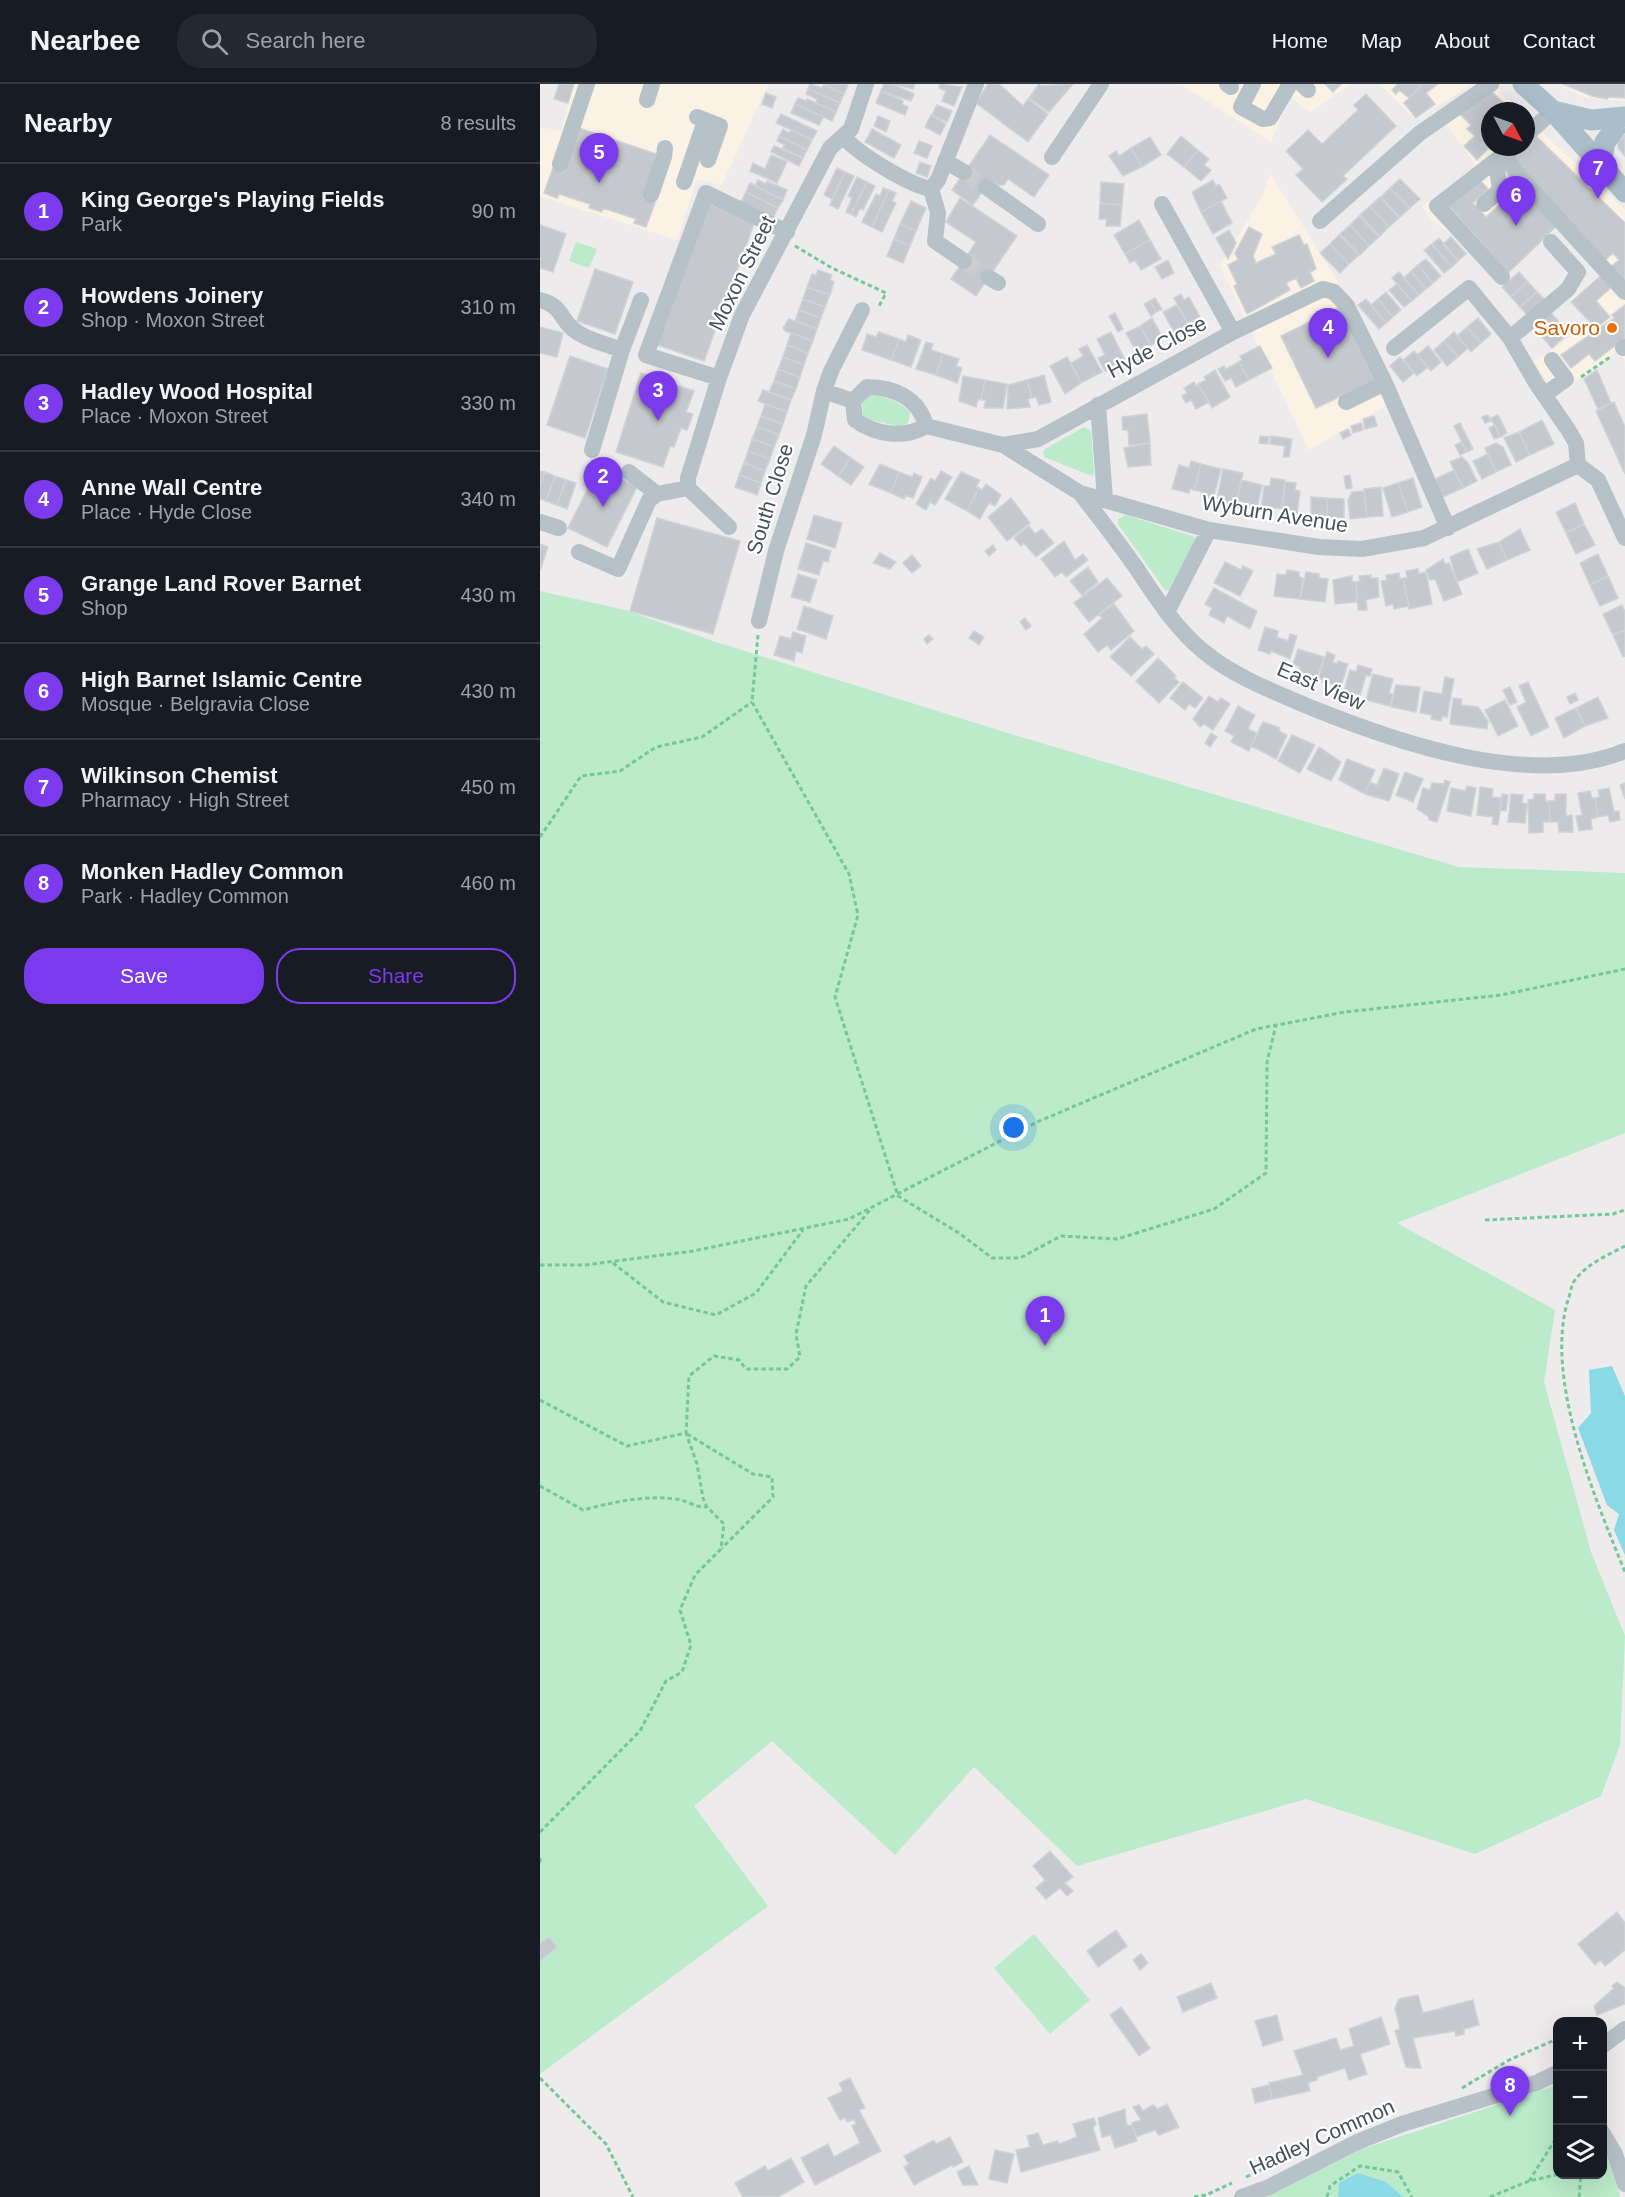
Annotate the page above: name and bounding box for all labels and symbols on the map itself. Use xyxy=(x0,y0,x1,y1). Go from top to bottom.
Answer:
north arrow xyxy=(1481,102,1535,156)
pin: 5 xyxy=(580,134,618,183)
pin: 7 xyxy=(1578,150,1618,199)
pin: 6 xyxy=(1496,176,1536,226)
street label: Moxon Street xyxy=(704,211,779,334)
pin: 4 xyxy=(1308,308,1348,358)
street label: Hyde Close xyxy=(1103,311,1210,382)
place label: Savoro xyxy=(1533,316,1600,339)
marker: Savoro xyxy=(1605,321,1619,335)
pin: 3 xyxy=(638,372,678,421)
street label: South Close xyxy=(742,441,797,557)
pin: 2 xyxy=(584,458,622,507)
street label: Wyburn Avenue xyxy=(1200,491,1350,536)
street label: East View xyxy=(1274,657,1369,715)
your location xyxy=(999,1113,1028,1142)
pin: 1 xyxy=(1026,1296,1064,1346)
pin: 8 xyxy=(1490,2066,1530,2116)
street label: Hadley Common xyxy=(1246,2094,1398,2179)

